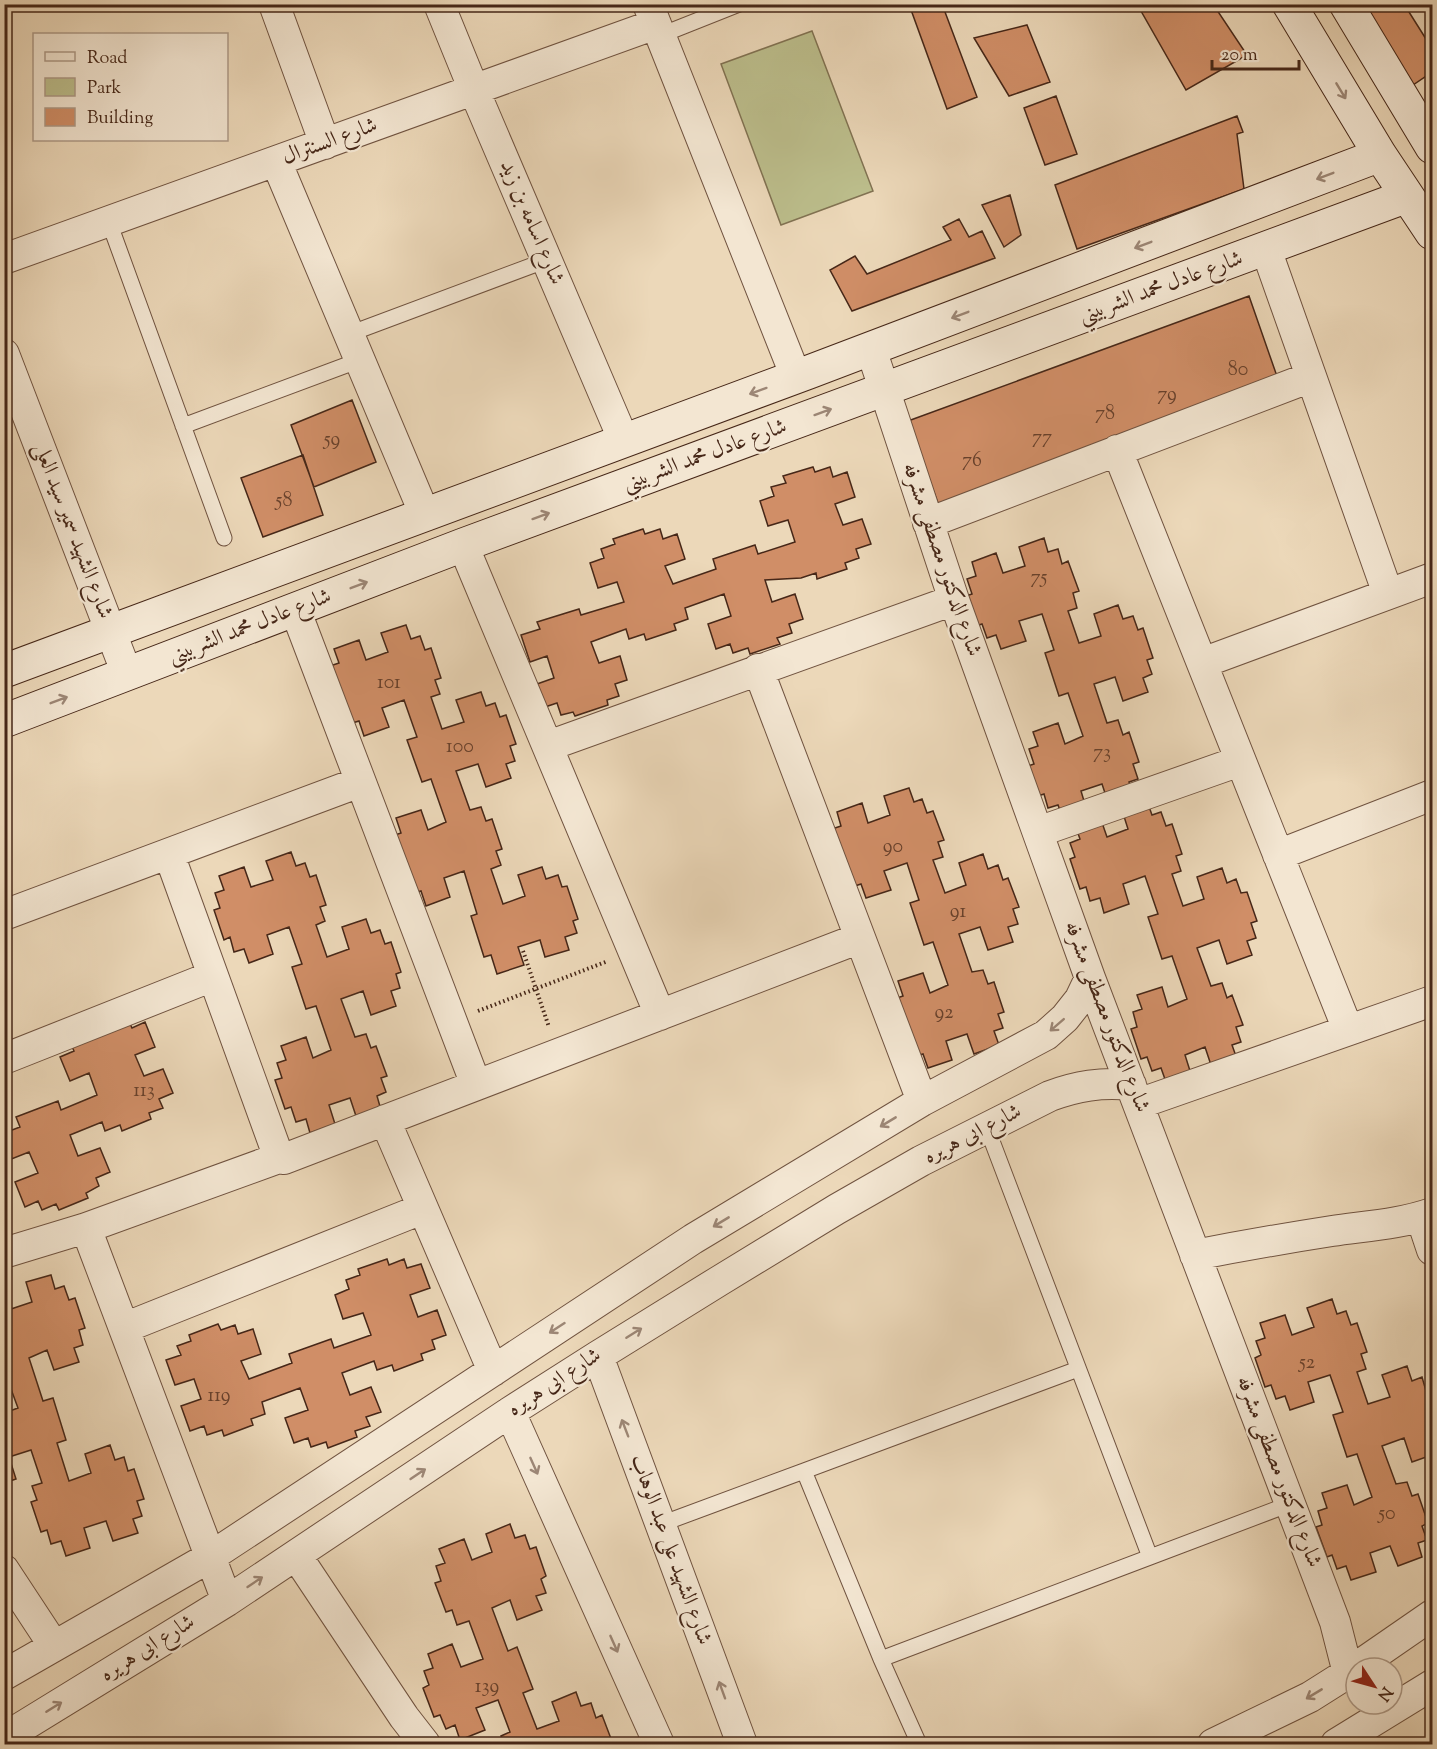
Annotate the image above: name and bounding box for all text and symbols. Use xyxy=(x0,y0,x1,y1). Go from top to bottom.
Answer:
legend xyxy=(33,33,228,141)
scale bar xyxy=(1212,33,1299,71)
text: 20 m xyxy=(1221,43,1258,69)
text: Road xyxy=(87,46,127,72)
text: Park xyxy=(87,76,122,102)
one-way arrow xyxy=(1334,82,1347,99)
text: Building xyxy=(87,106,153,132)
street label: شارع السنترال xyxy=(278,110,382,174)
street label: شارع اسامه بن زيد xyxy=(490,156,572,290)
one-way arrow xyxy=(1316,171,1335,182)
one-way arrow xyxy=(1134,241,1153,252)
street label: شارع عادل محمد الشربيني xyxy=(1074,243,1248,334)
one-way arrow xyxy=(952,310,970,321)
house number: 80 xyxy=(1228,356,1248,385)
house number: 79 xyxy=(1157,381,1177,410)
one-way arrow xyxy=(750,386,768,397)
house number: 78 xyxy=(1095,400,1115,429)
one-way arrow xyxy=(813,406,831,417)
street label: شارع عادل محمد الشربيني xyxy=(618,411,792,502)
house number: 77 xyxy=(1032,424,1052,453)
house number: 59 xyxy=(323,426,340,455)
street label: شارع الشهيد سمير سيد العلى xyxy=(24,438,120,624)
house number: 76 xyxy=(962,447,982,476)
street label: شارع الدكتور مصطفى مشرفه xyxy=(893,459,989,661)
house number: 58 xyxy=(275,487,292,516)
one-way arrow xyxy=(531,510,550,521)
house number: 75 xyxy=(1031,564,1048,593)
one-way arrow xyxy=(349,579,367,590)
street label: شارع عادل محمد الشربيني xyxy=(164,581,337,675)
house number: 101 xyxy=(377,669,401,698)
one-way arrow xyxy=(49,694,68,705)
house number: 100 xyxy=(446,733,474,762)
house number: 73 xyxy=(1093,739,1111,768)
house number: 90 xyxy=(883,833,903,862)
house number: 91 xyxy=(950,898,966,927)
street label: شارع الدكتور مصطفى مشرفه xyxy=(1055,916,1157,1118)
house number: 92 xyxy=(934,999,954,1028)
one-way arrow xyxy=(1050,1018,1065,1032)
house number: 113 xyxy=(133,1077,155,1106)
street label: شارع ابى هريره xyxy=(918,1097,1028,1173)
one-way arrow xyxy=(880,1116,897,1128)
one-way arrow xyxy=(713,1217,730,1229)
one-way arrow xyxy=(549,1323,566,1335)
one-way arrow xyxy=(625,1327,642,1339)
street label: شارع ابى هريره xyxy=(502,1341,608,1425)
house number: 52 xyxy=(1298,1349,1315,1378)
street label: شارع الدكتور مصطفى مشرفه xyxy=(1227,1371,1329,1573)
house number: 119 xyxy=(207,1382,231,1411)
one-way arrow xyxy=(619,1419,630,1438)
street label: شارع الشهيد على عبد الوهاب xyxy=(621,1450,719,1650)
one-way arrow xyxy=(529,1456,541,1474)
one-way arrow xyxy=(409,1468,425,1480)
house number: 50 xyxy=(1377,1500,1396,1529)
one-way arrow xyxy=(246,1575,263,1587)
street label: شارع ابى هريره xyxy=(94,1607,202,1691)
one-way arrow xyxy=(609,1634,620,1652)
north arrow xyxy=(1344,1656,1404,1716)
house number: 139 xyxy=(475,1673,499,1702)
one-way arrow xyxy=(716,1681,727,1699)
text: N xyxy=(1371,1681,1397,1705)
one-way arrow xyxy=(1306,1688,1323,1700)
one-way arrow xyxy=(45,1701,62,1713)

